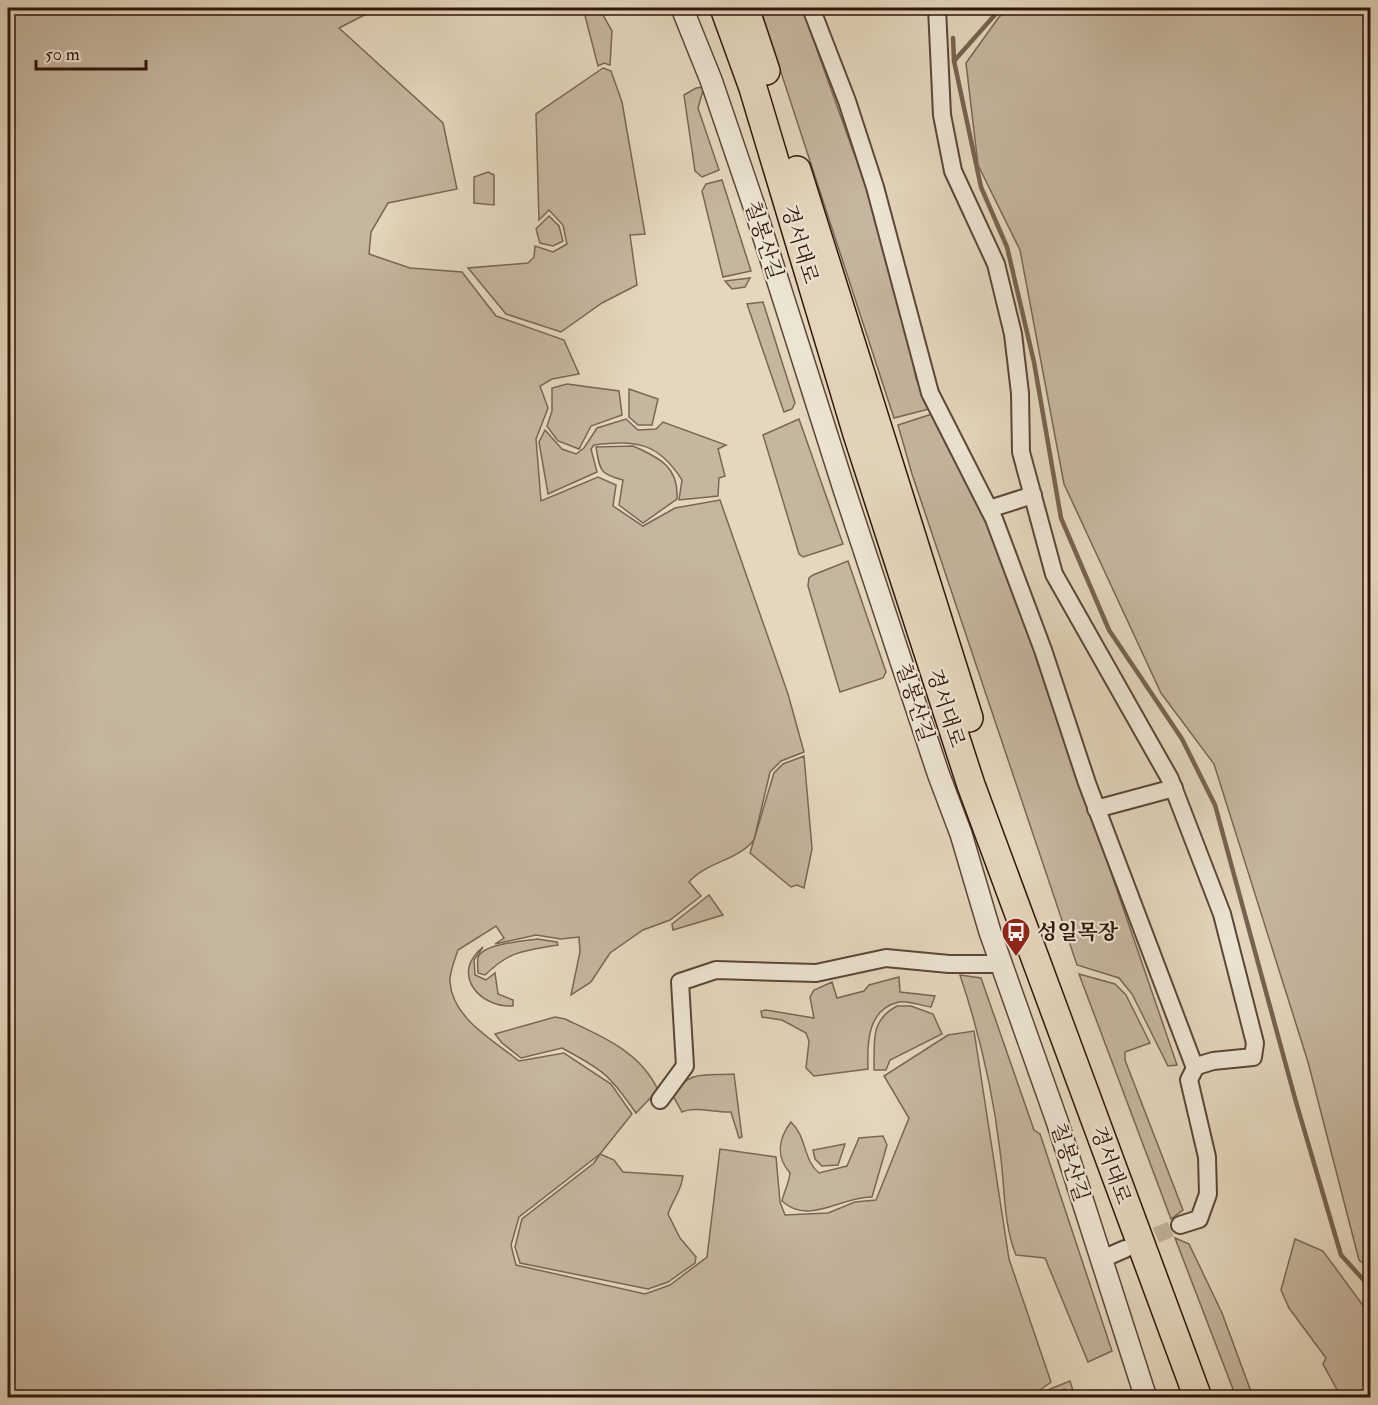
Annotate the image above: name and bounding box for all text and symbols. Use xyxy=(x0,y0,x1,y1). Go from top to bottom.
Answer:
scale bar xyxy=(36,33,146,71)
text: 50 m xyxy=(45,43,80,66)
street label: 칠봉산길 xyxy=(738,197,789,283)
street label: 경서대로 xyxy=(775,201,824,287)
street label: 칠봉산길 xyxy=(889,659,940,745)
street label: 경서대로 xyxy=(920,665,971,751)
bus stop icon: 성일목장 xyxy=(1000,916,1032,958)
place label: 성일목장 xyxy=(1037,919,1119,946)
street label: 칠봉산길 xyxy=(1044,1119,1095,1205)
street label: 경서대로 xyxy=(1084,1122,1137,1208)

